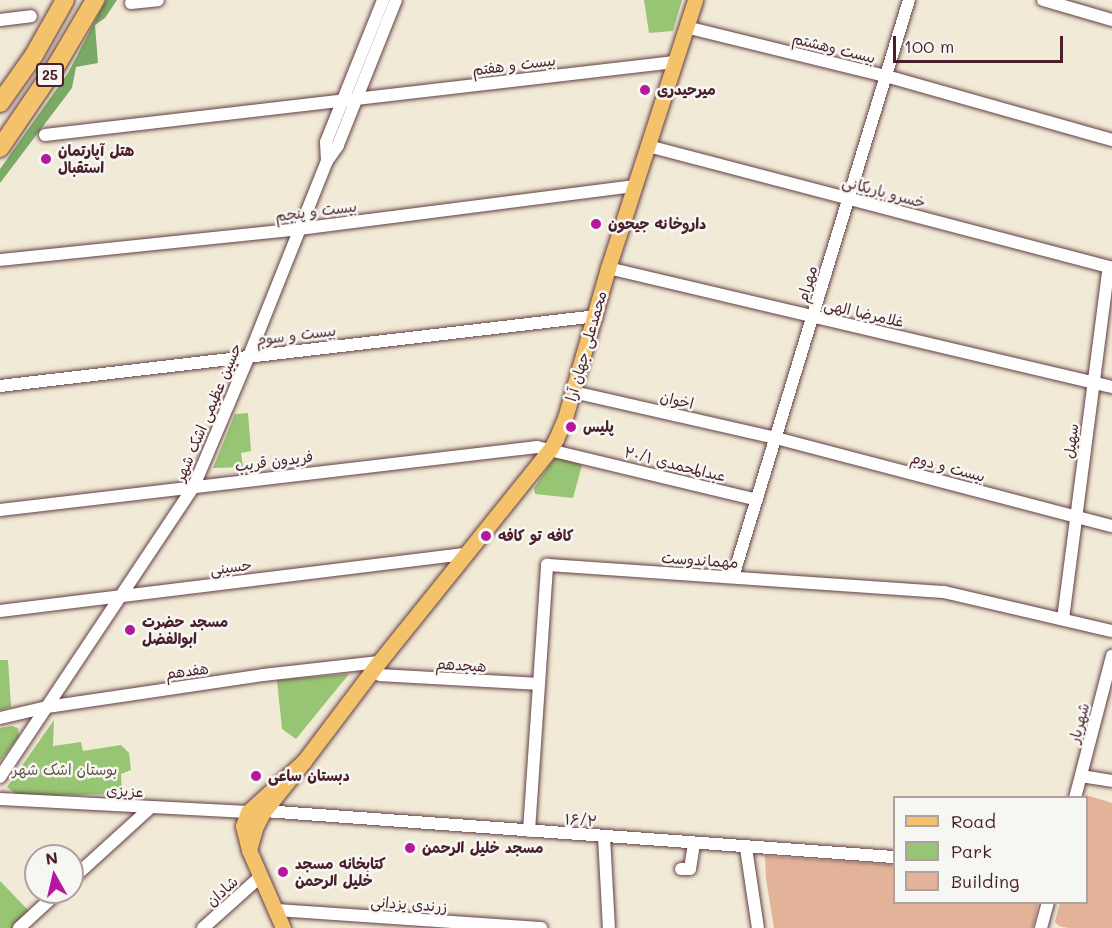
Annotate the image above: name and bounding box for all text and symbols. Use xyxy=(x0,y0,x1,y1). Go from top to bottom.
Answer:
scale bar xyxy=(896,24,1066,62)
street label: بیست وهشتم xyxy=(791,29,877,67)
text: 100 m xyxy=(904,34,954,58)
street label: بیست و هفتم xyxy=(471,51,557,79)
road number: 25 xyxy=(35,64,65,86)
place label: میرحیدری xyxy=(657,81,716,99)
marker: میرحیدری xyxy=(638,83,652,97)
place label: هتل آپارتمان استقبال xyxy=(58,141,134,176)
marker: هتل آپارتمان استقبال xyxy=(39,152,53,166)
street label: خسرو باریکانی xyxy=(840,172,928,212)
street label: بیست و پنجم xyxy=(274,197,358,225)
place label: داروخانه جیحون xyxy=(608,215,706,233)
marker: داروخانه جیحون xyxy=(589,217,603,231)
street label: مهرام xyxy=(793,263,821,305)
street label: محمدعلی جهان آرا xyxy=(562,289,610,403)
street label: غلامرضا الهی xyxy=(822,295,906,331)
street label: بیست و سوم xyxy=(255,321,337,349)
street label: حسین عظیمی اشک شهر xyxy=(171,340,245,484)
street label: اخوان xyxy=(658,387,696,413)
place label: پلیس xyxy=(583,418,614,436)
marker: پلیس xyxy=(564,420,578,434)
street label: سهیل xyxy=(1060,422,1082,460)
street label: عبدالمحمدی ۲۰/۱ xyxy=(622,443,728,485)
street label: فریدون قریب xyxy=(234,447,314,475)
street label: بیست و دوم xyxy=(909,448,987,486)
place label: کافه تو کافه xyxy=(498,527,574,545)
marker: کافه تو کافه xyxy=(479,529,493,543)
street label: مهماندوست xyxy=(661,548,739,572)
street label: حسینی xyxy=(209,556,253,578)
place label: مسجد حضرت ابوالفضل xyxy=(142,612,228,647)
marker: مسجد حضرت ابوالفضل xyxy=(123,623,137,637)
street label: هیجدهم xyxy=(435,655,487,675)
street label: هفدهم xyxy=(164,659,210,683)
street label: شهریار xyxy=(1065,701,1093,745)
park label: بوستان اشک شهر xyxy=(13,761,117,779)
place label: دبستان ساعی xyxy=(268,767,350,785)
marker: دبستان ساعی xyxy=(249,769,263,783)
street label: عزیزی xyxy=(106,781,144,801)
legend xyxy=(893,796,1088,904)
text: Road xyxy=(951,809,996,833)
street label: ۱۶/۲ xyxy=(564,810,598,830)
place label: مسجد خلیل الرحمن xyxy=(422,839,544,857)
text: Park xyxy=(951,839,992,863)
marker: مسجد خلیل الرحمن xyxy=(403,841,417,855)
north arrow xyxy=(24,844,84,904)
text: N xyxy=(44,846,59,869)
place label: كتابخانه مسجد خليل الرحمن xyxy=(295,854,386,889)
marker: كتابخانه مسجد خليل الرحمن xyxy=(276,865,290,879)
text: Building xyxy=(951,869,1019,893)
street label: شادان xyxy=(203,872,241,910)
street label: زرندی یزدانی xyxy=(370,892,448,916)

